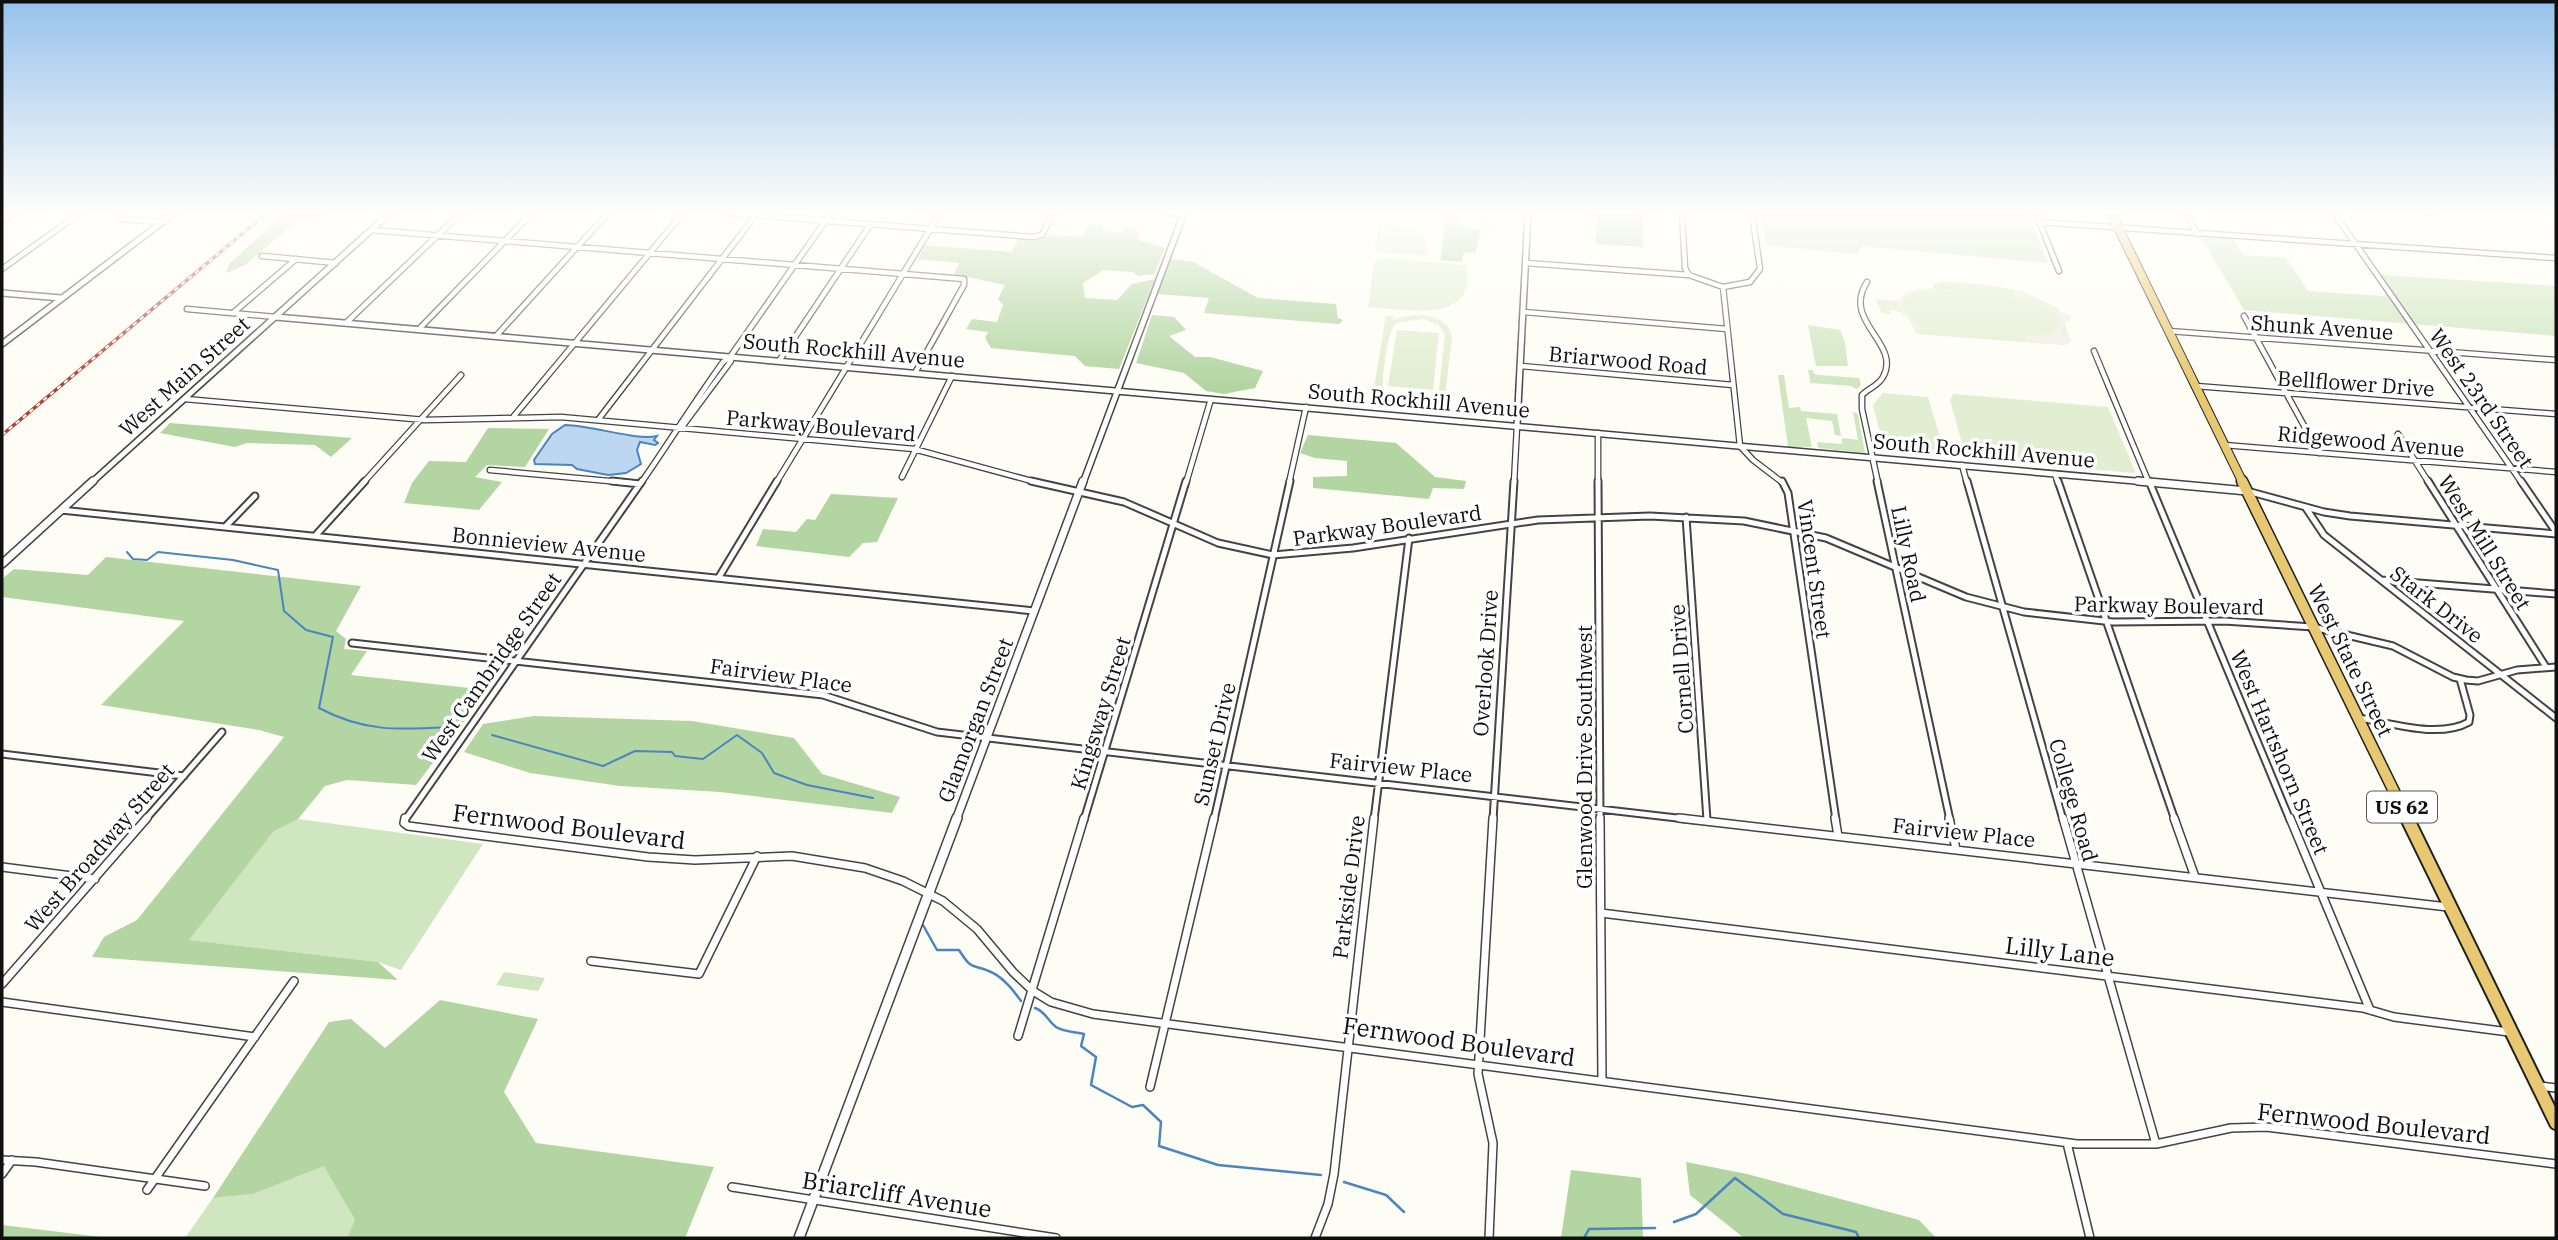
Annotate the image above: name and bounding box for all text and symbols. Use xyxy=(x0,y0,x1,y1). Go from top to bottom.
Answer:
street label: Shunk Avenue xyxy=(2250,308,2394,346)
street label: West Main Street xyxy=(113,310,255,442)
street label: West 23rd Street xyxy=(2423,323,2541,473)
street label: South Rockhill Avenue xyxy=(742,326,966,374)
street label: Briarwood Road xyxy=(1547,339,1709,381)
street label: Bellflower Drive xyxy=(2276,364,2436,402)
street label: South Rockhill Avenue xyxy=(1307,376,1531,424)
street label: Parkway Boulevard xyxy=(725,403,917,447)
street label: Ridgewood Avenue xyxy=(2276,419,2466,463)
street label: South Rockhill Avenue xyxy=(1872,426,2096,474)
street label: West Mill Street xyxy=(2432,469,2538,615)
street label: Parkway Boulevard xyxy=(1291,498,1483,552)
street label: Vincent Street xyxy=(1791,498,1839,640)
street label: Lilly Road xyxy=(1885,503,1933,605)
street label: Bonnieview Avenue xyxy=(451,520,647,568)
street label: Stark Drive xyxy=(2385,559,2489,649)
street label: West Cambridge Street xyxy=(415,567,567,767)
street label: West State Street xyxy=(2302,579,2400,741)
street label: Overlook Drive xyxy=(1466,589,1504,737)
street label: Parkway Boulevard xyxy=(2074,589,2265,621)
street label: Cornell Drive xyxy=(1663,603,1699,735)
street label: Glenwood Drive Southwest xyxy=(1570,625,1598,889)
street label: Kingsway Street xyxy=(1063,633,1137,793)
street label: Glamorgan Street xyxy=(931,634,1019,806)
street label: West Hartshorn Street xyxy=(2224,645,2336,859)
street label: Fairview Place xyxy=(708,651,854,699)
street label: Sunset Drive xyxy=(1186,680,1242,808)
street label: College Road xyxy=(2043,735,2105,865)
street label: Fairview Place xyxy=(1328,746,1474,788)
street label: West Broadway Street xyxy=(18,757,180,937)
road number: US 62 xyxy=(2367,792,2437,822)
street label: Fernwood Boulevard xyxy=(451,796,687,856)
street label: Fairview Place xyxy=(1891,811,2037,853)
street label: Parkside Drive xyxy=(1325,814,1371,960)
street label: Lilly Lane xyxy=(2003,928,2117,974)
street label: Fernwood Boulevard xyxy=(1341,1009,1577,1073)
street label: Fernwood Boulevard xyxy=(2256,1095,2492,1151)
street label: Briarcliff Avenue xyxy=(800,1163,994,1225)

